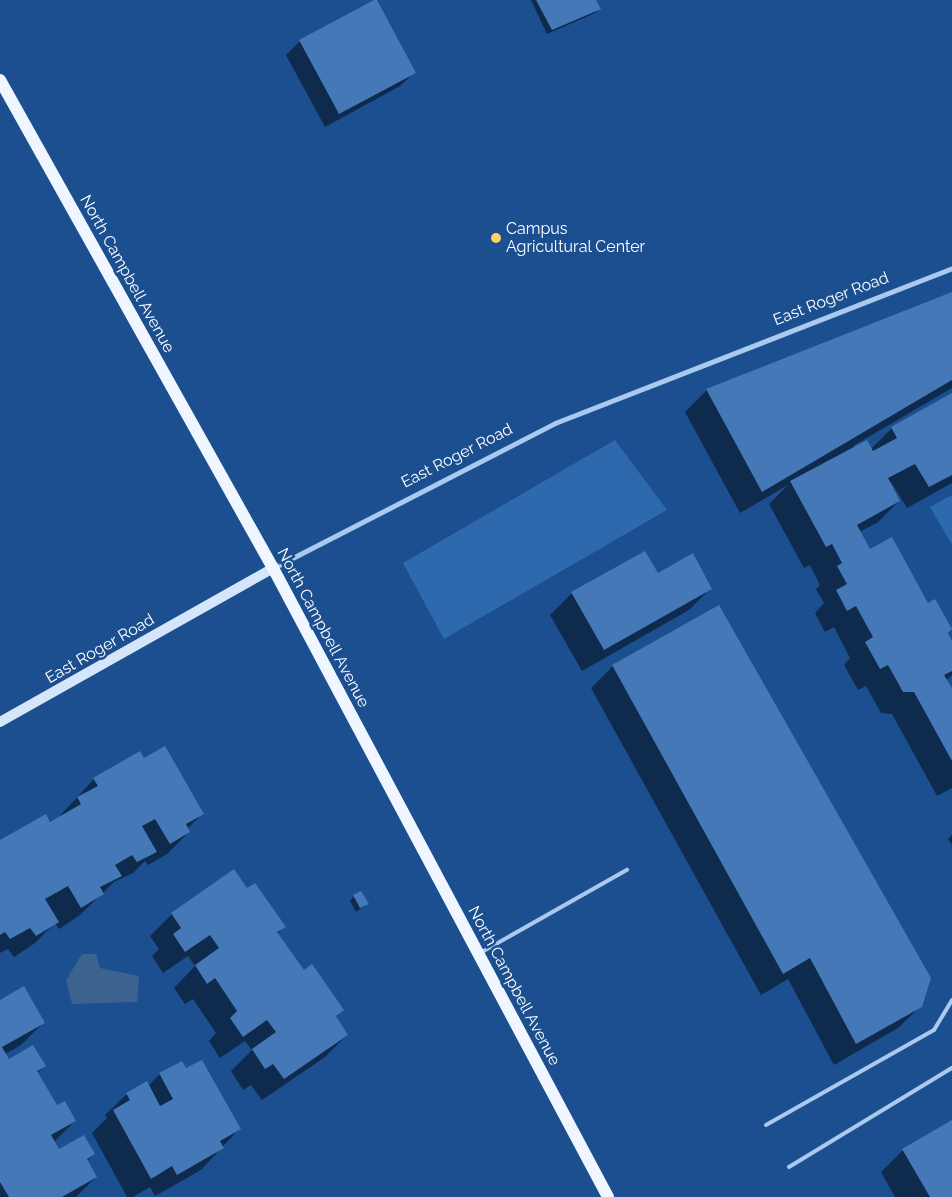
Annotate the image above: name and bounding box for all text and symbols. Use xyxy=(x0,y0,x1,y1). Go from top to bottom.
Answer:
street label: North Campbell Avenue xyxy=(75,191,179,357)
place label: Campus Agricultural Center xyxy=(506,219,646,257)
marker: Campus Agricultural Center xyxy=(490,232,502,244)
street label: East Roger Road xyxy=(770,268,892,330)
street label: East Roger Road xyxy=(398,420,516,492)
street label: North Campbell Avenue xyxy=(273,545,373,711)
street label: East Roger Road xyxy=(42,610,158,688)
street label: North Campbell Avenue xyxy=(464,903,564,1069)

